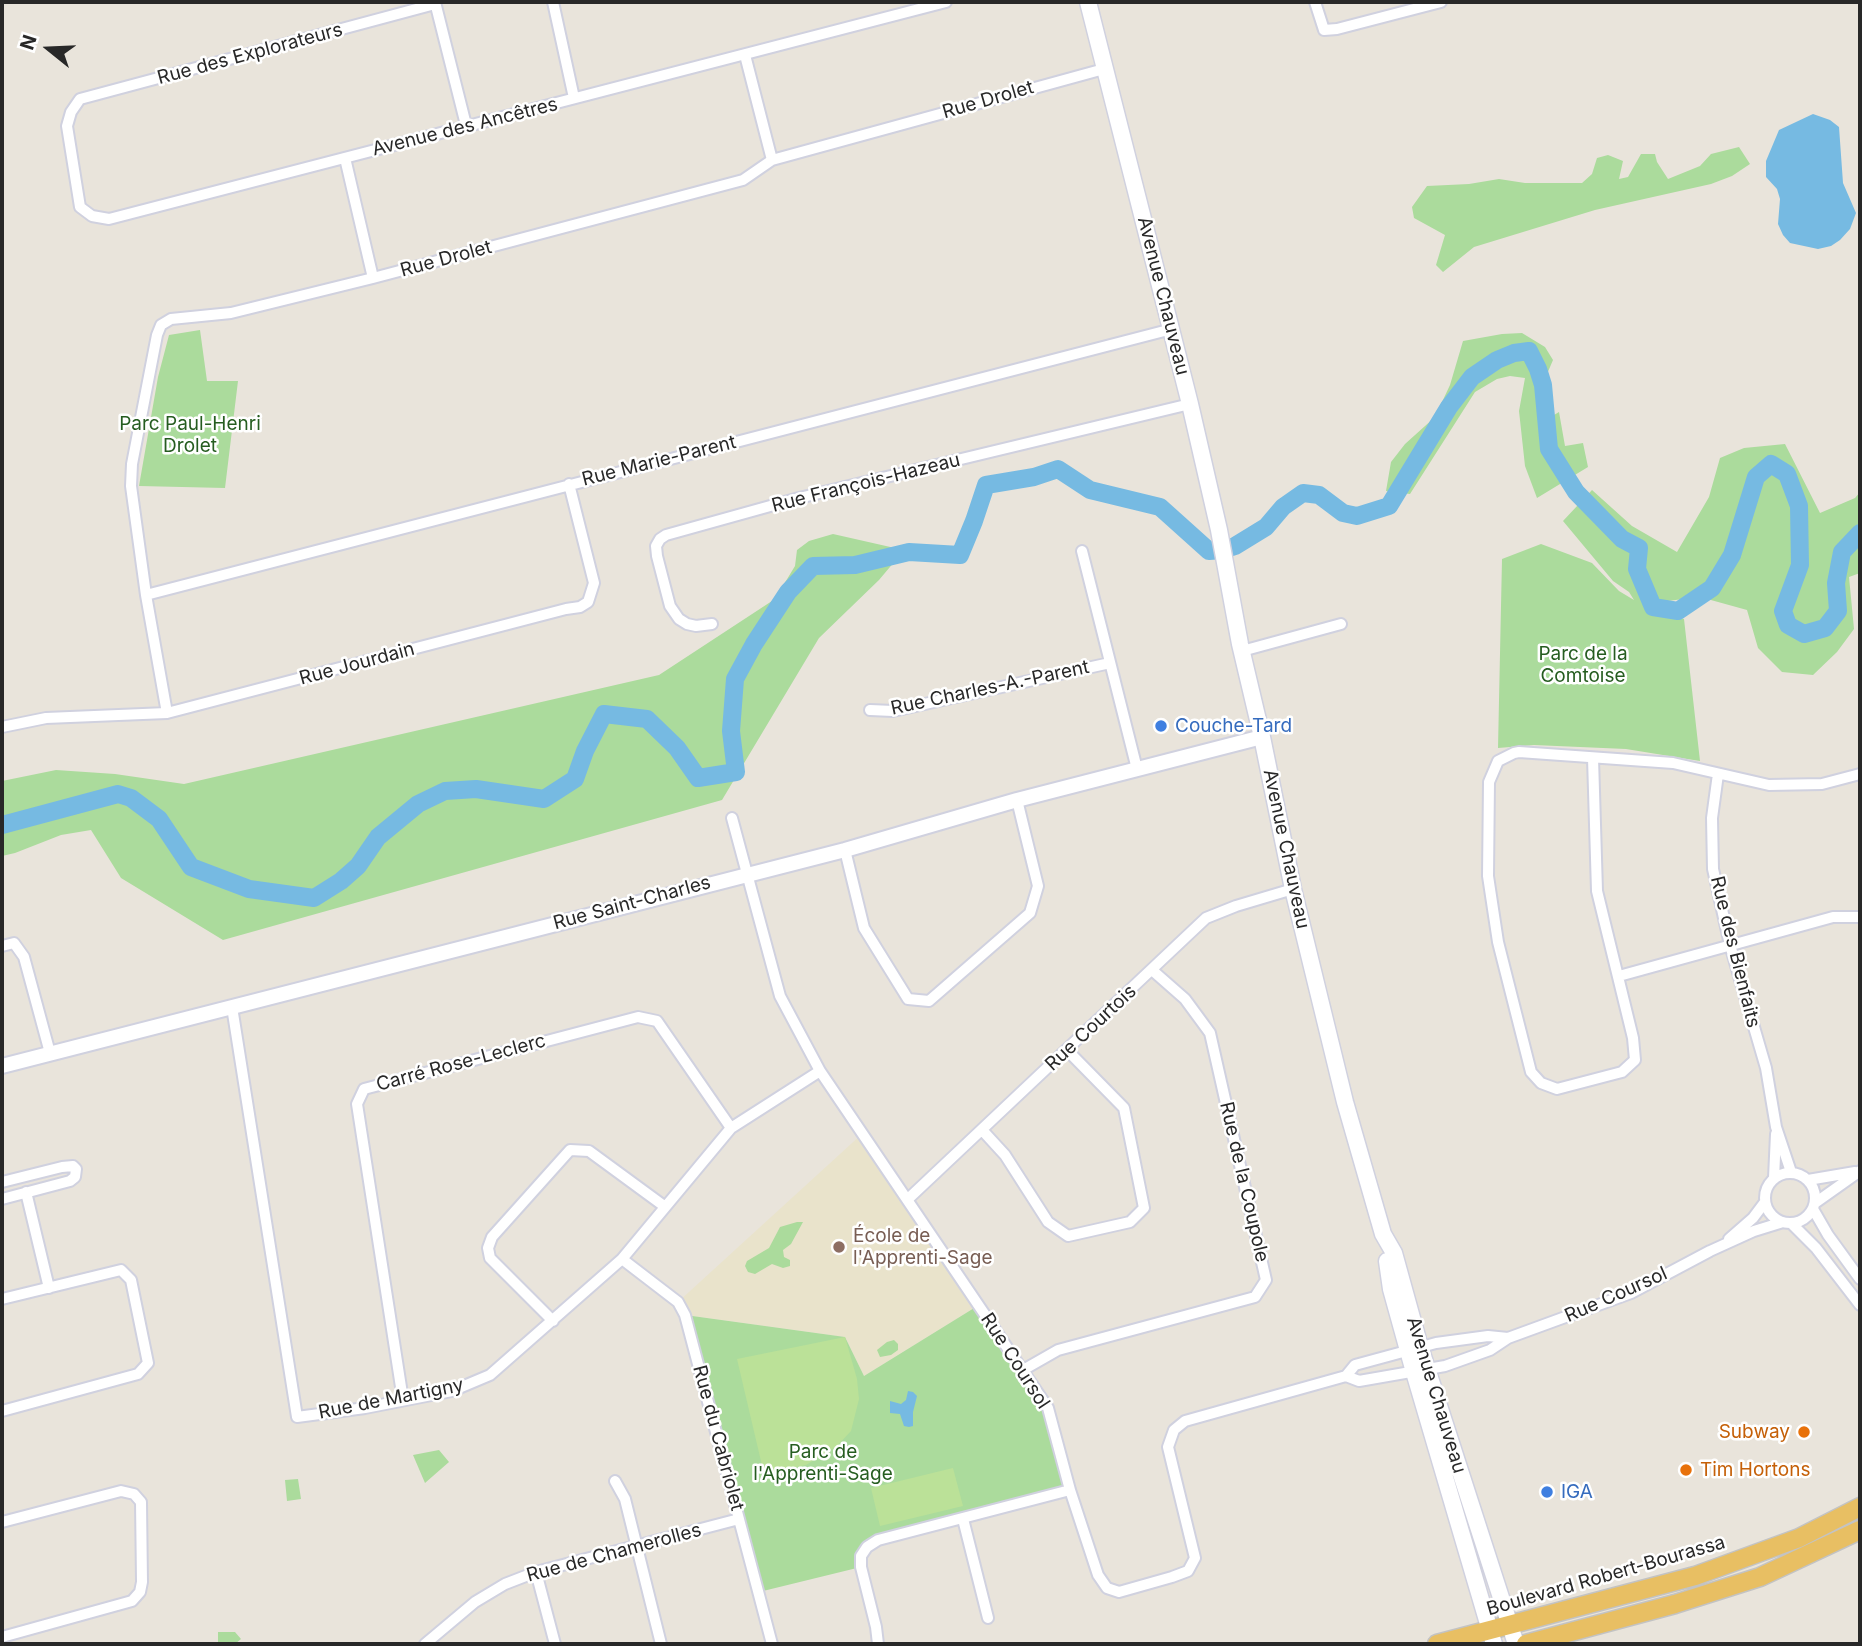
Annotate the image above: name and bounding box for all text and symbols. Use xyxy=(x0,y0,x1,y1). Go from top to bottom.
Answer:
north arrow xyxy=(14,14,84,84)
street label: Rue des Explorateurs xyxy=(155,18,345,90)
text: N xyxy=(15,32,42,53)
street label: Rue Drolet xyxy=(940,76,1036,124)
street label: Avenue des Ancêtres xyxy=(370,93,560,161)
street label: Avenue Chauveau xyxy=(1132,214,1194,378)
street label: Rue Drolet xyxy=(398,236,494,282)
park label: Parc Paul-Henri Drolet xyxy=(119,413,261,457)
street label: Rue Marie-Parent xyxy=(580,431,738,491)
street label: Rue François-Hazeau xyxy=(769,449,963,517)
street label: Rue Jourdain xyxy=(297,638,417,690)
park label: Parc de la Comtoise xyxy=(1538,643,1628,687)
street label: Rue Charles-A.-Parent xyxy=(889,656,1091,720)
place label: Couche-Tard xyxy=(1175,715,1292,737)
marker: Couche-Tard xyxy=(1153,718,1169,734)
street label: Avenue Chauveau xyxy=(1258,767,1314,931)
street label: Rue Saint-Charles xyxy=(551,871,713,935)
street label: Rue des Bienfaits xyxy=(1705,874,1765,1030)
street label: Rue Courtois xyxy=(1041,980,1141,1076)
street label: Carré Rose-Leclerc xyxy=(374,1029,548,1097)
street label: Rue de la Coupole xyxy=(1214,1100,1274,1264)
place label: École de l'Apprenti-Sage xyxy=(853,1225,992,1269)
marker: École de l'Apprenti-Sage xyxy=(831,1239,847,1255)
street label: Rue Coursol xyxy=(1561,1262,1671,1328)
street label: Rue Coursol xyxy=(976,1309,1054,1413)
street label: Avenue Chauveau xyxy=(1401,1314,1471,1476)
street label: Rue du Cabriolet xyxy=(688,1363,748,1513)
street label: Rue de Martigny xyxy=(317,1374,465,1424)
place label: Subway xyxy=(1719,1421,1790,1443)
marker: Subway xyxy=(1796,1424,1812,1440)
park label: Parc de l'Apprenti-Sage xyxy=(753,1441,893,1485)
place label: Tim Hortons xyxy=(1700,1459,1810,1481)
marker: Tim Hortons xyxy=(1678,1462,1694,1478)
place label: IGA xyxy=(1561,1481,1593,1503)
marker: IGA xyxy=(1539,1484,1555,1500)
street label: Rue de Chamerolles xyxy=(524,1519,704,1587)
street label: Boulevard Robert-Bourassa xyxy=(1484,1531,1728,1621)

